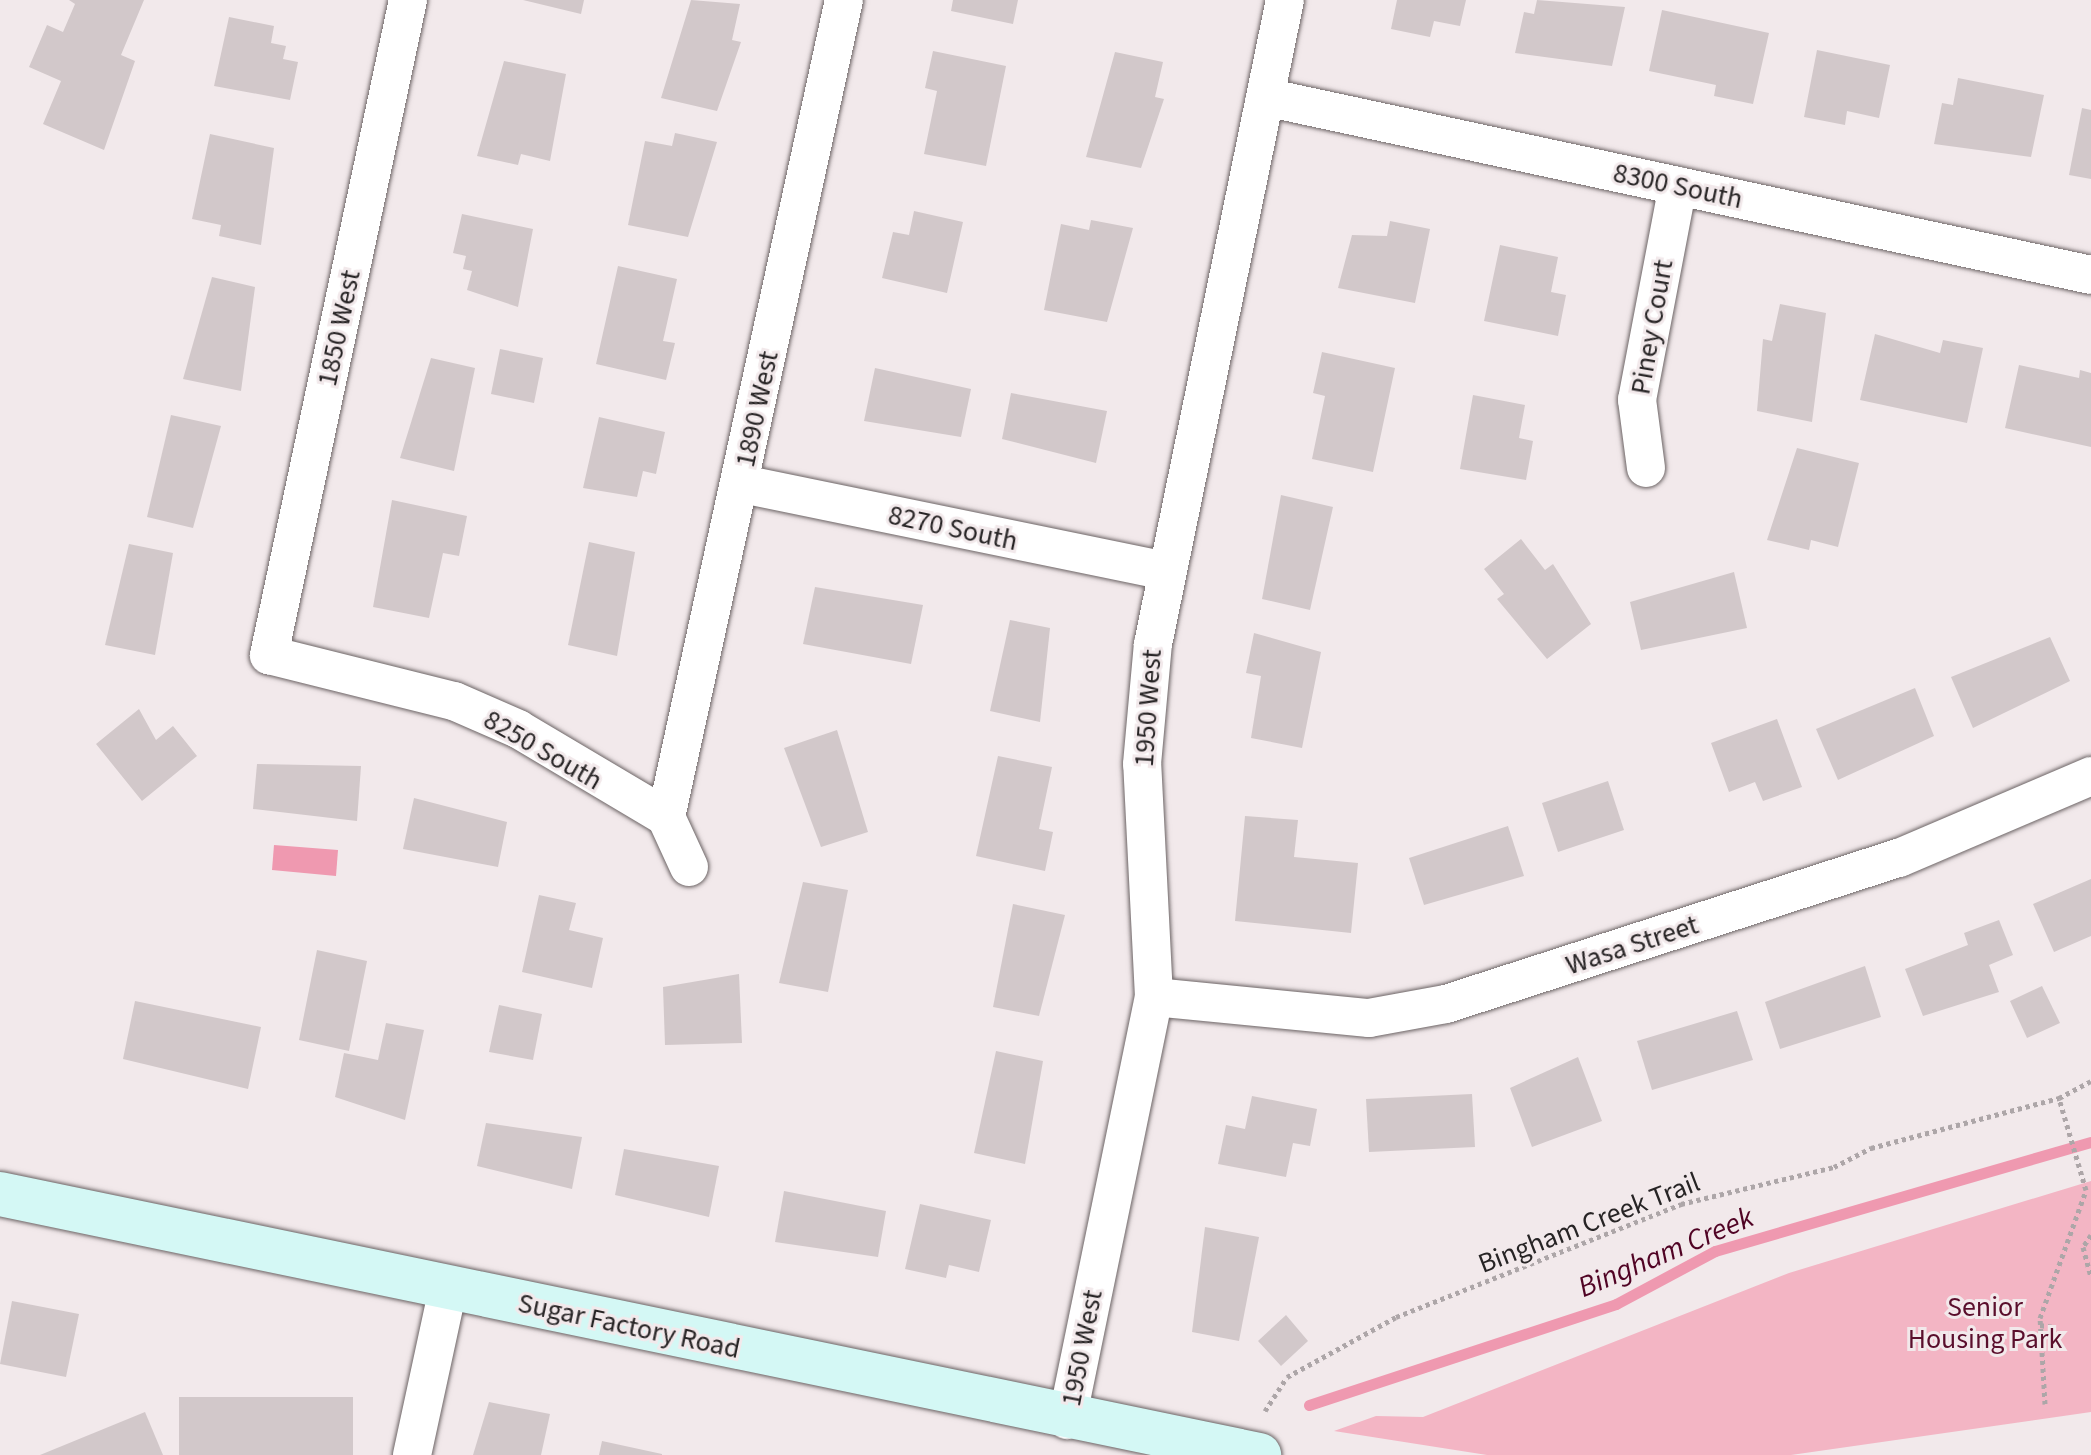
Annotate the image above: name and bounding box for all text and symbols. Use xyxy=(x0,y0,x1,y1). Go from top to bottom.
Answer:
street label: 8300 South xyxy=(1610,156,1746,216)
street label: Piney Court xyxy=(1624,257,1680,397)
street label: 1850 West xyxy=(310,267,368,389)
street label: 1890 West xyxy=(728,348,786,470)
street label: 8270 South xyxy=(885,498,1021,558)
street label: 1950 West xyxy=(1127,648,1169,768)
street label: 8250 South xyxy=(478,703,608,797)
street label: Wasa Street xyxy=(1562,908,1702,982)
street label: Bingham Creek Trail xyxy=(1474,1165,1704,1281)
water label: Bingham Creek xyxy=(1573,1200,1759,1306)
street label: Sugar Factory Road xyxy=(515,1286,743,1366)
street label: 1950 West xyxy=(1054,1287,1110,1409)
park label: Senior Housing Park xyxy=(1908,1290,2062,1356)

